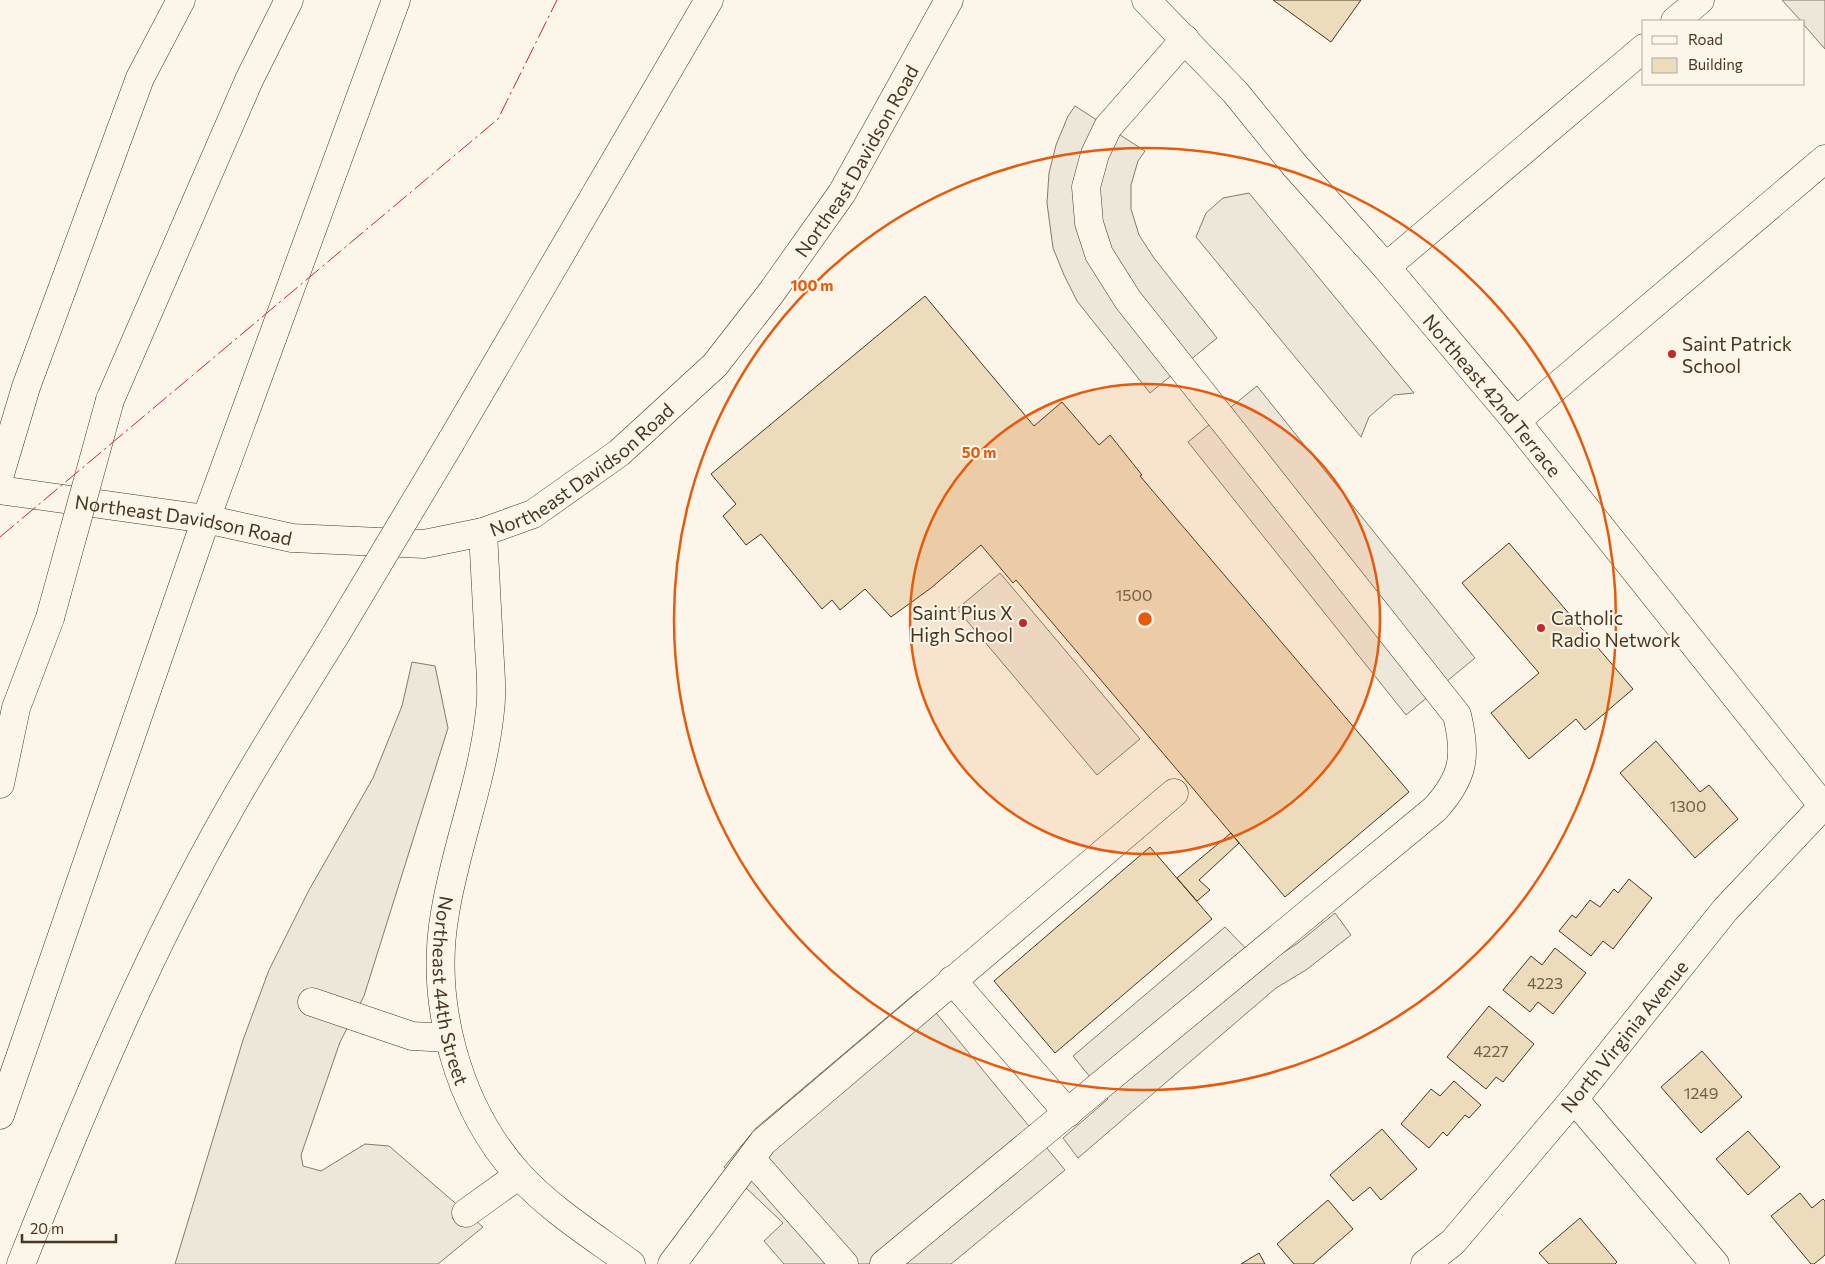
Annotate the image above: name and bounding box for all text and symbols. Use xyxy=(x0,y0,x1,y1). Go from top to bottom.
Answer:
legend xyxy=(1642,20,1805,85)
text: Road xyxy=(1688,30,1723,48)
text: Building xyxy=(1688,55,1743,73)
street label: Northeast Davidson Road xyxy=(789,61,922,261)
text: 100 m xyxy=(791,276,833,294)
street label: Northeast 42nd Terrace xyxy=(1419,309,1567,481)
place label: Saint Patrick School xyxy=(1682,332,1792,377)
marker: Saint Patrick School xyxy=(1666,348,1678,360)
street label: Northeast Davidson Road xyxy=(486,398,678,540)
text: 50 m xyxy=(962,443,996,461)
street label: Northeast Davidson Road xyxy=(74,489,295,549)
house number: 1500 xyxy=(1116,585,1152,604)
place label: Saint Pius X High School xyxy=(910,601,1013,646)
place label: Catholic Radio Network xyxy=(1551,606,1681,651)
centre of rings xyxy=(1136,610,1154,628)
marker: Saint Pius X High School xyxy=(1017,617,1029,629)
marker: Catholic Radio Network xyxy=(1535,622,1547,634)
house number: 1300 xyxy=(1670,796,1706,815)
street label: Northeast 44th Street xyxy=(429,894,474,1088)
street label: North Virginia Avenue xyxy=(1556,955,1692,1117)
house number: 4223 xyxy=(1527,973,1563,992)
house number: 4227 xyxy=(1473,1041,1509,1060)
house number: 1249 xyxy=(1684,1083,1718,1102)
scale bar xyxy=(22,1212,116,1244)
text: 20 m xyxy=(30,1219,64,1237)

